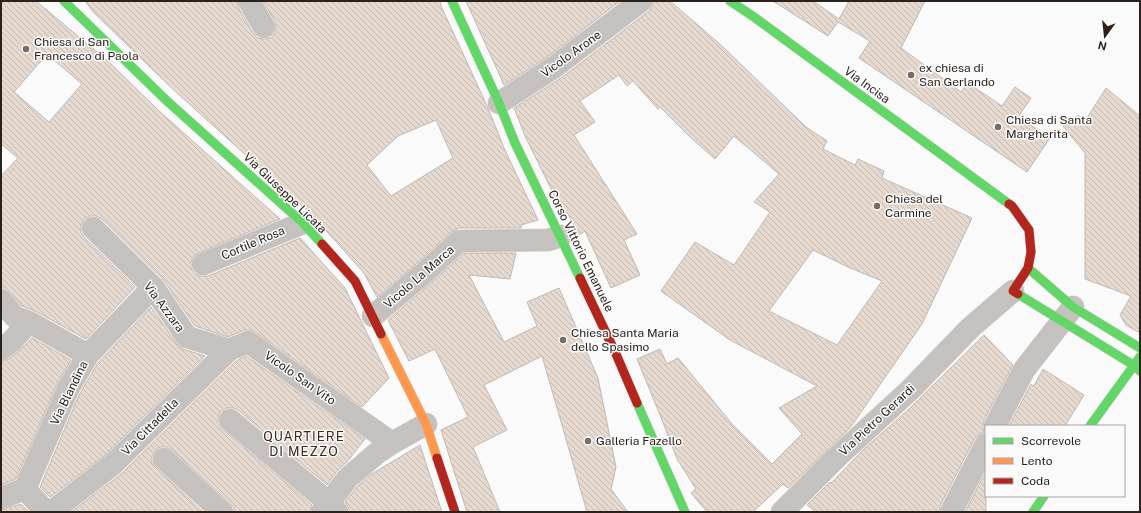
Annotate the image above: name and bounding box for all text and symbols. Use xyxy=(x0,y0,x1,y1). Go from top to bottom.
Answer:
north arrow xyxy=(1085,16,1125,56)
street label: Vicolo Arone xyxy=(538,27,604,80)
place label: Chiesa di San Francesco di Paola xyxy=(34,35,139,63)
text: N xyxy=(1097,39,1108,53)
marker: Chiesa di San Francesco di Paola xyxy=(21,44,31,54)
place label: ex chiesa di San Gerlando xyxy=(919,61,995,89)
street label: Via Incisa xyxy=(841,64,893,106)
marker: ex chiesa di San Gerlando xyxy=(906,70,916,80)
place label: Chiesa di Santa Margherita xyxy=(1006,113,1092,141)
marker: Chiesa di Santa Margherita xyxy=(993,122,1003,132)
street label: Via Giuseppe Licata xyxy=(241,150,329,236)
street label: Corso Vittorio Emanuele xyxy=(545,188,617,314)
place label: Chiesa del Carmine xyxy=(885,192,943,220)
marker: Chiesa del Carmine xyxy=(872,201,882,211)
street label: Cortile Rosa xyxy=(219,223,287,263)
street label: Vicolo La Marca xyxy=(381,243,457,311)
street label: Via Azzara xyxy=(141,279,187,335)
place label: Chiesa Santa Maria dello Spasimo xyxy=(571,326,679,354)
marker: Chiesa Santa Maria dello Spasimo xyxy=(558,335,568,345)
street label: Vicolo San Vito xyxy=(262,348,339,408)
street label: Via Blandina xyxy=(47,359,91,427)
street label: Via Pietro Gerardi xyxy=(836,381,918,459)
street label: Via Cittadella xyxy=(119,396,181,458)
legend xyxy=(985,425,1125,497)
district label: QUARTIERE DI MEZZO xyxy=(263,429,345,459)
place label: Galleria Fazello xyxy=(596,434,682,448)
text: Scorrevole xyxy=(1021,434,1081,448)
marker: Galleria Fazello xyxy=(583,436,593,446)
text: Lento xyxy=(1021,454,1053,468)
text: Coda xyxy=(1021,474,1050,488)

